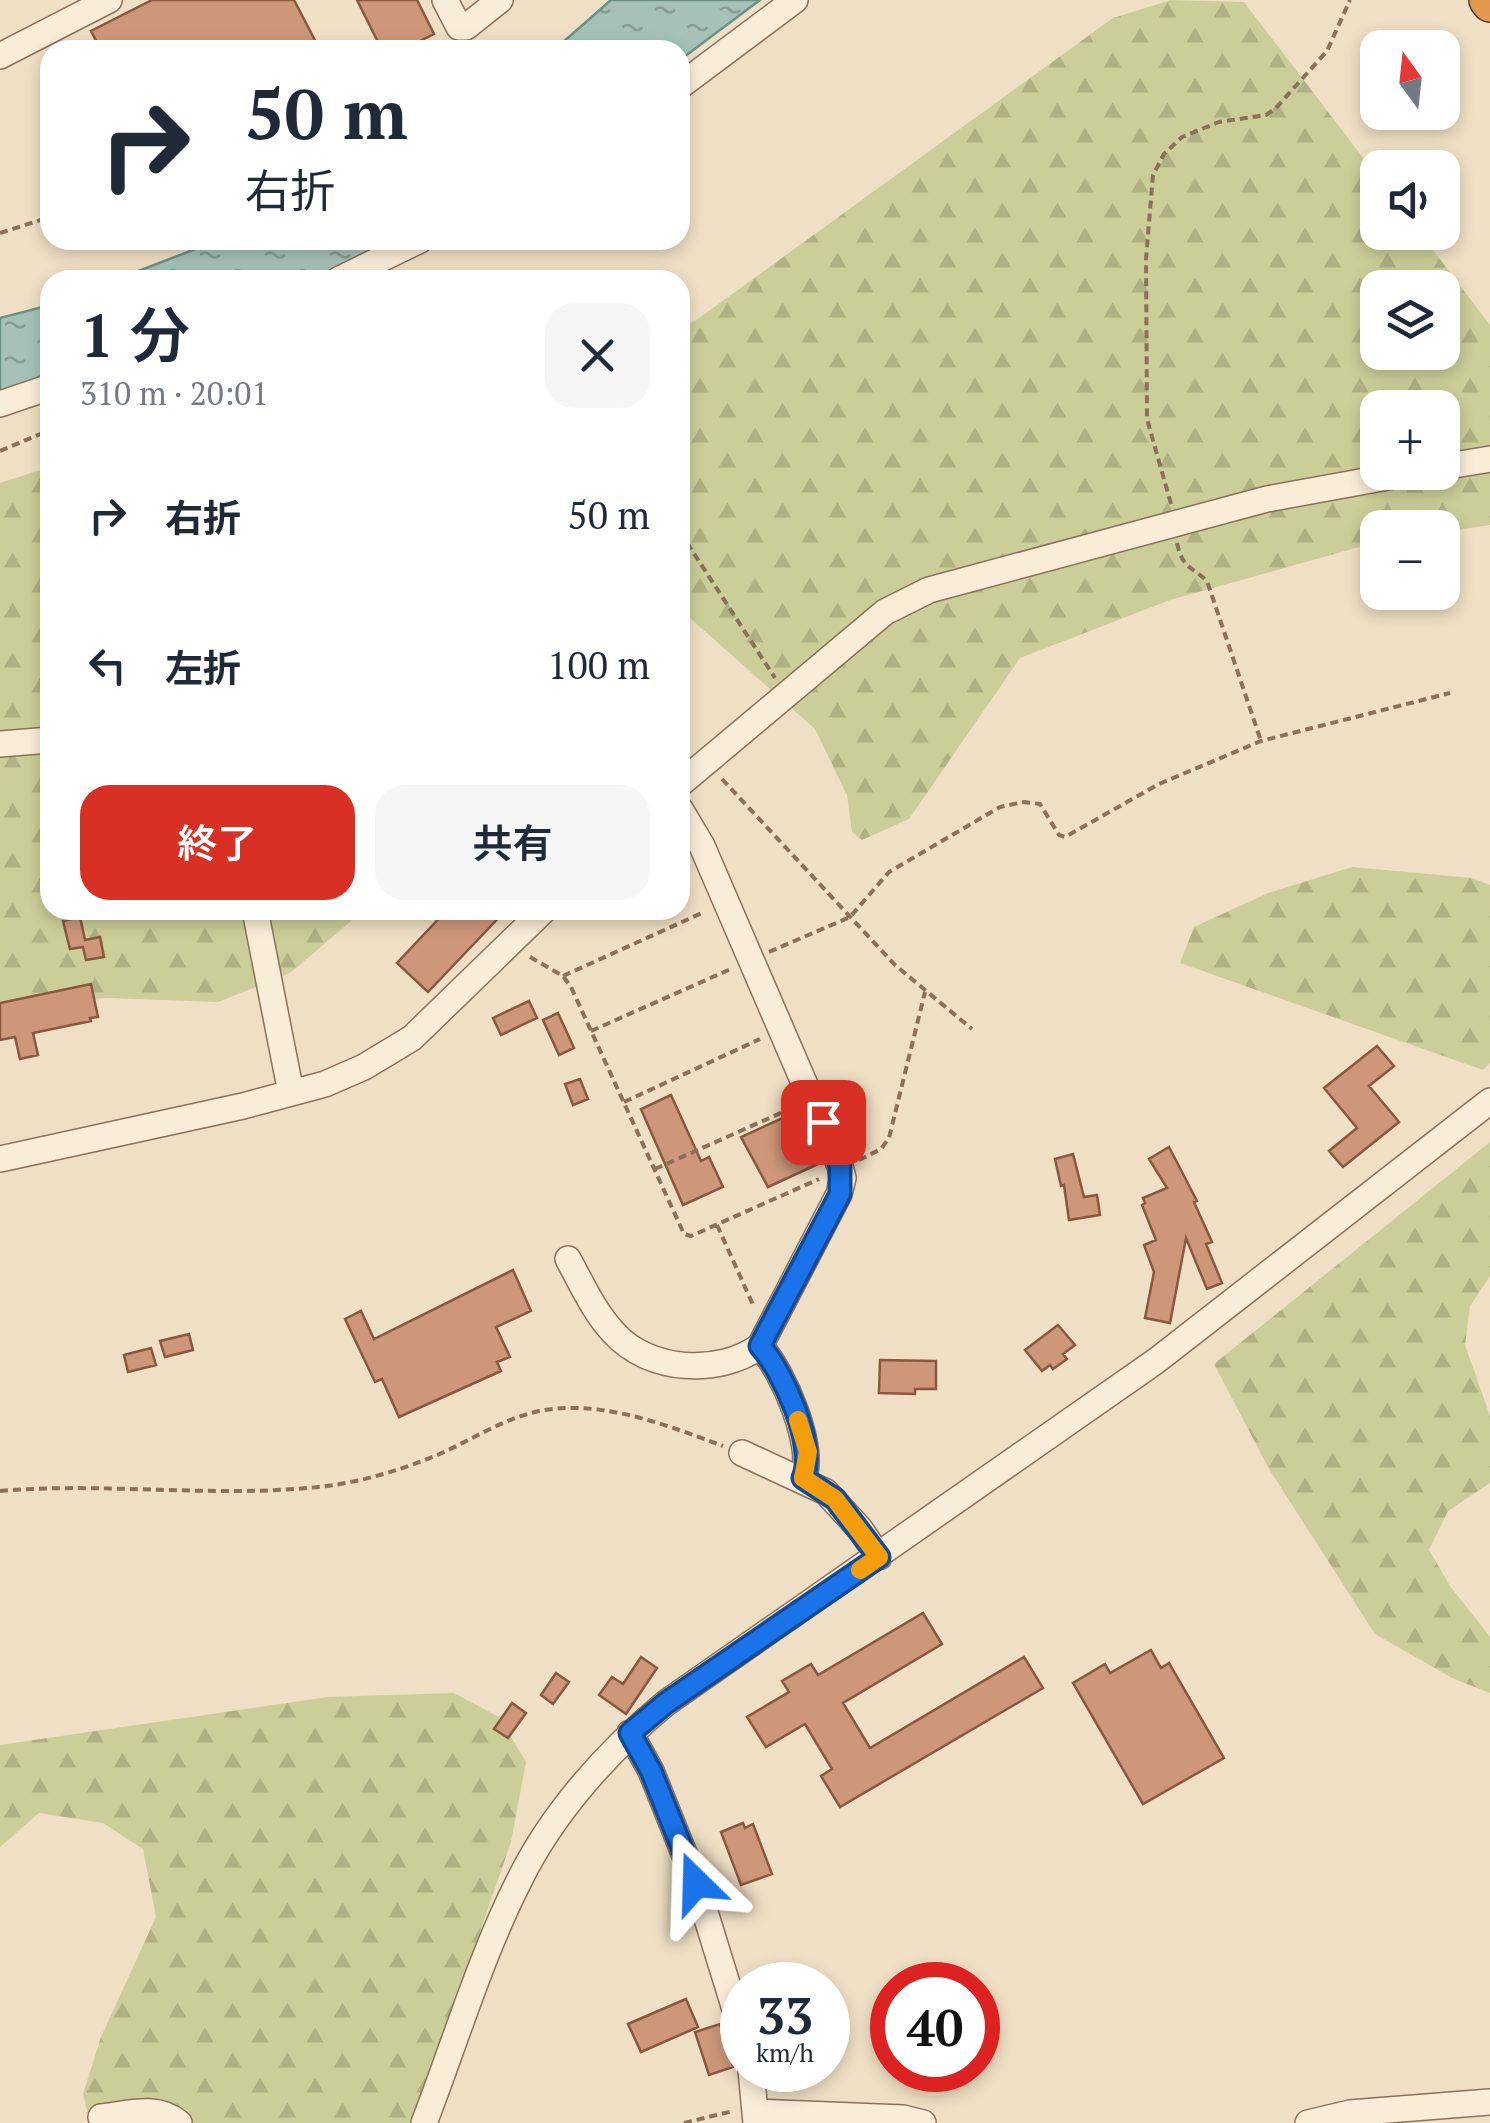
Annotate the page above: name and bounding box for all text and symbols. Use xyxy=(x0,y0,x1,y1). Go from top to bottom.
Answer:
north arrow xyxy=(1360,30,1460,130)
map controls xyxy=(1360,30,1460,610)
text: 50 m xyxy=(245,66,408,159)
icon: right xyxy=(80,80,210,210)
button: sound xyxy=(1360,150,1460,250)
text: 右折 xyxy=(245,160,335,220)
button: layers xyxy=(1360,270,1460,370)
text: 1 分 xyxy=(80,295,190,374)
button: close xyxy=(545,303,650,408)
text: 310 m · 20:01 xyxy=(80,372,268,414)
button: + xyxy=(1360,390,1460,490)
icon: right xyxy=(80,488,135,543)
text: 50 m xyxy=(567,490,650,540)
text: 右折 xyxy=(165,493,241,543)
button: − xyxy=(1360,510,1460,610)
icon: left xyxy=(80,638,135,693)
text: 100 m xyxy=(547,640,650,690)
text: 左折 xyxy=(165,643,241,693)
button: 終了 xyxy=(80,785,355,900)
button: 共有 xyxy=(375,785,650,900)
pin xyxy=(781,1080,866,1165)
icon: arrive xyxy=(796,1095,851,1150)
position arrow xyxy=(644,1831,748,1935)
speed limit sign: 40 xyxy=(870,1962,1000,2092)
text: 33 xyxy=(757,1982,813,2048)
text: km/h xyxy=(756,2036,814,2069)

